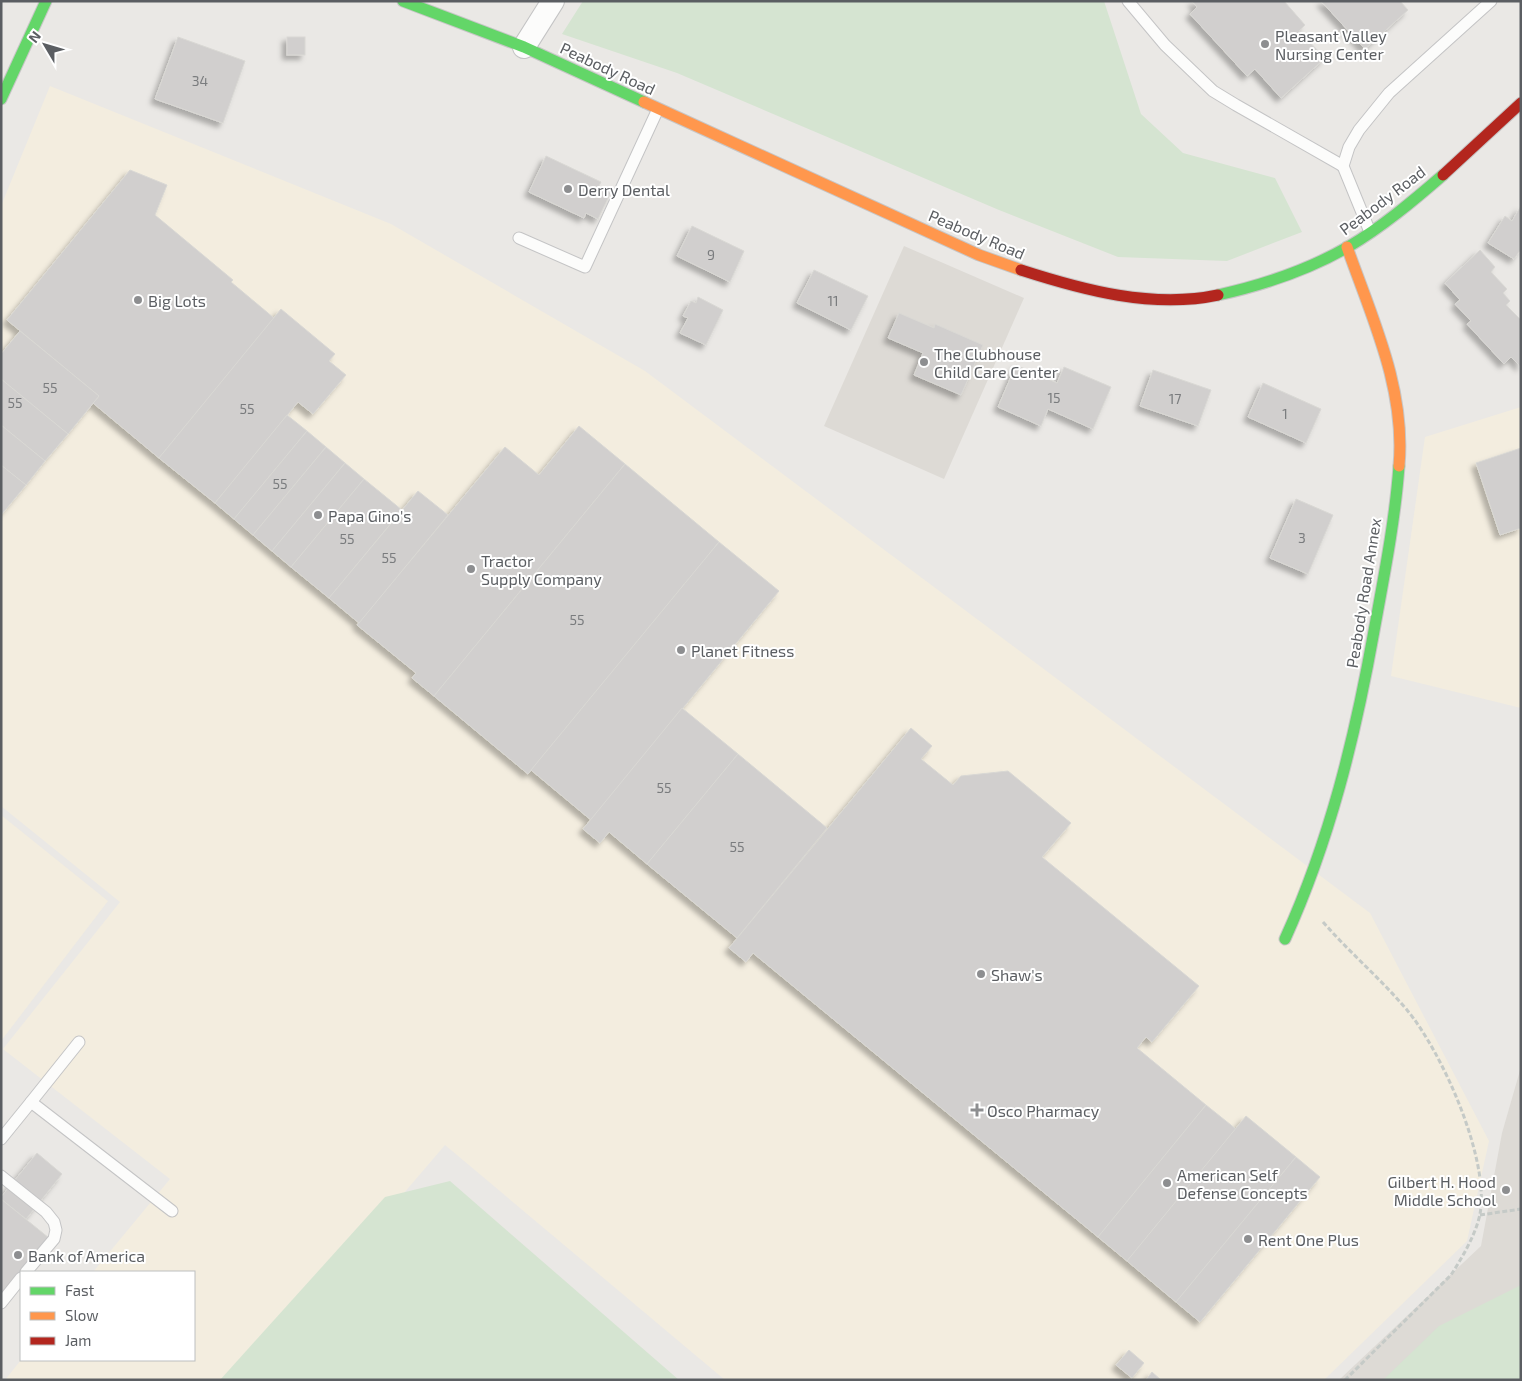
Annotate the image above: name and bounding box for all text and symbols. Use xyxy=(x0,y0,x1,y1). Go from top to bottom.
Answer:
north arrow xyxy=(20,20,70,70)
place label: Pleasant Valley Nursing Center xyxy=(1275,26,1387,63)
text: N xyxy=(25,27,44,46)
street label: Peabody Road xyxy=(557,38,659,98)
marker: Pleasant Valley Nursing Center xyxy=(1259,38,1271,50)
house number: 34 xyxy=(192,72,208,89)
street label: Peabody Road xyxy=(1335,162,1429,238)
place label: Derry Dental xyxy=(578,180,670,199)
marker: Derry Dental xyxy=(562,183,574,195)
street label: Peabody Road xyxy=(926,205,1028,263)
house number: 9 xyxy=(707,246,715,263)
place label: Big Lots xyxy=(148,291,206,310)
house number: 11 xyxy=(827,292,839,309)
marker: Big Lots xyxy=(132,294,144,306)
place label: The Clubhouse Child Care Center xyxy=(934,344,1059,381)
marker: The Clubhouse Child Care Center xyxy=(918,356,930,368)
house number: 55 xyxy=(42,379,58,396)
house number: 15 xyxy=(1047,389,1061,406)
house number: 17 xyxy=(1169,390,1181,407)
house number: 55 xyxy=(7,394,23,411)
house number: 55 xyxy=(239,400,255,417)
house number: 1 xyxy=(1282,405,1288,422)
house number: 55 xyxy=(272,475,288,492)
place label: Papa Gino's xyxy=(328,506,411,525)
marker: Papa Gino's xyxy=(312,509,324,521)
street label: Peabody Road Annex xyxy=(1342,516,1384,669)
house number: 3 xyxy=(1298,529,1306,546)
house number: 55 xyxy=(339,530,355,547)
house number: 55 xyxy=(381,549,397,566)
place label: Tractor Supply Company xyxy=(481,551,602,588)
marker: Tractor Supply Company xyxy=(465,563,477,575)
house number: 55 xyxy=(569,611,585,628)
place label: Planet Fitness xyxy=(691,641,794,660)
marker: Planet Fitness xyxy=(675,644,687,656)
house number: 55 xyxy=(656,779,672,796)
house number: 55 xyxy=(729,838,745,855)
place label: Shaw's xyxy=(991,965,1043,984)
marker: Shaw's xyxy=(975,968,987,980)
place label: Osco Pharmacy xyxy=(987,1101,1100,1120)
marker: Osco Pharmacy xyxy=(971,1104,983,1116)
place label: American Self Defense Concepts xyxy=(1177,1165,1308,1202)
place label: Gilbert H. Hood Middle School xyxy=(1387,1172,1496,1209)
marker: American Self Defense Concepts xyxy=(1161,1177,1173,1189)
marker: Gilbert H. Hood Middle School xyxy=(1500,1184,1512,1196)
place label: Rent One Plus xyxy=(1258,1230,1359,1249)
marker: Rent One Plus xyxy=(1242,1233,1254,1245)
place label: Bank of America xyxy=(28,1246,145,1265)
marker: Bank of America xyxy=(12,1249,24,1261)
legend xyxy=(20,1271,195,1361)
text: Fast xyxy=(65,1281,95,1299)
text: Slow xyxy=(65,1306,99,1324)
text: Jam xyxy=(65,1331,91,1349)

